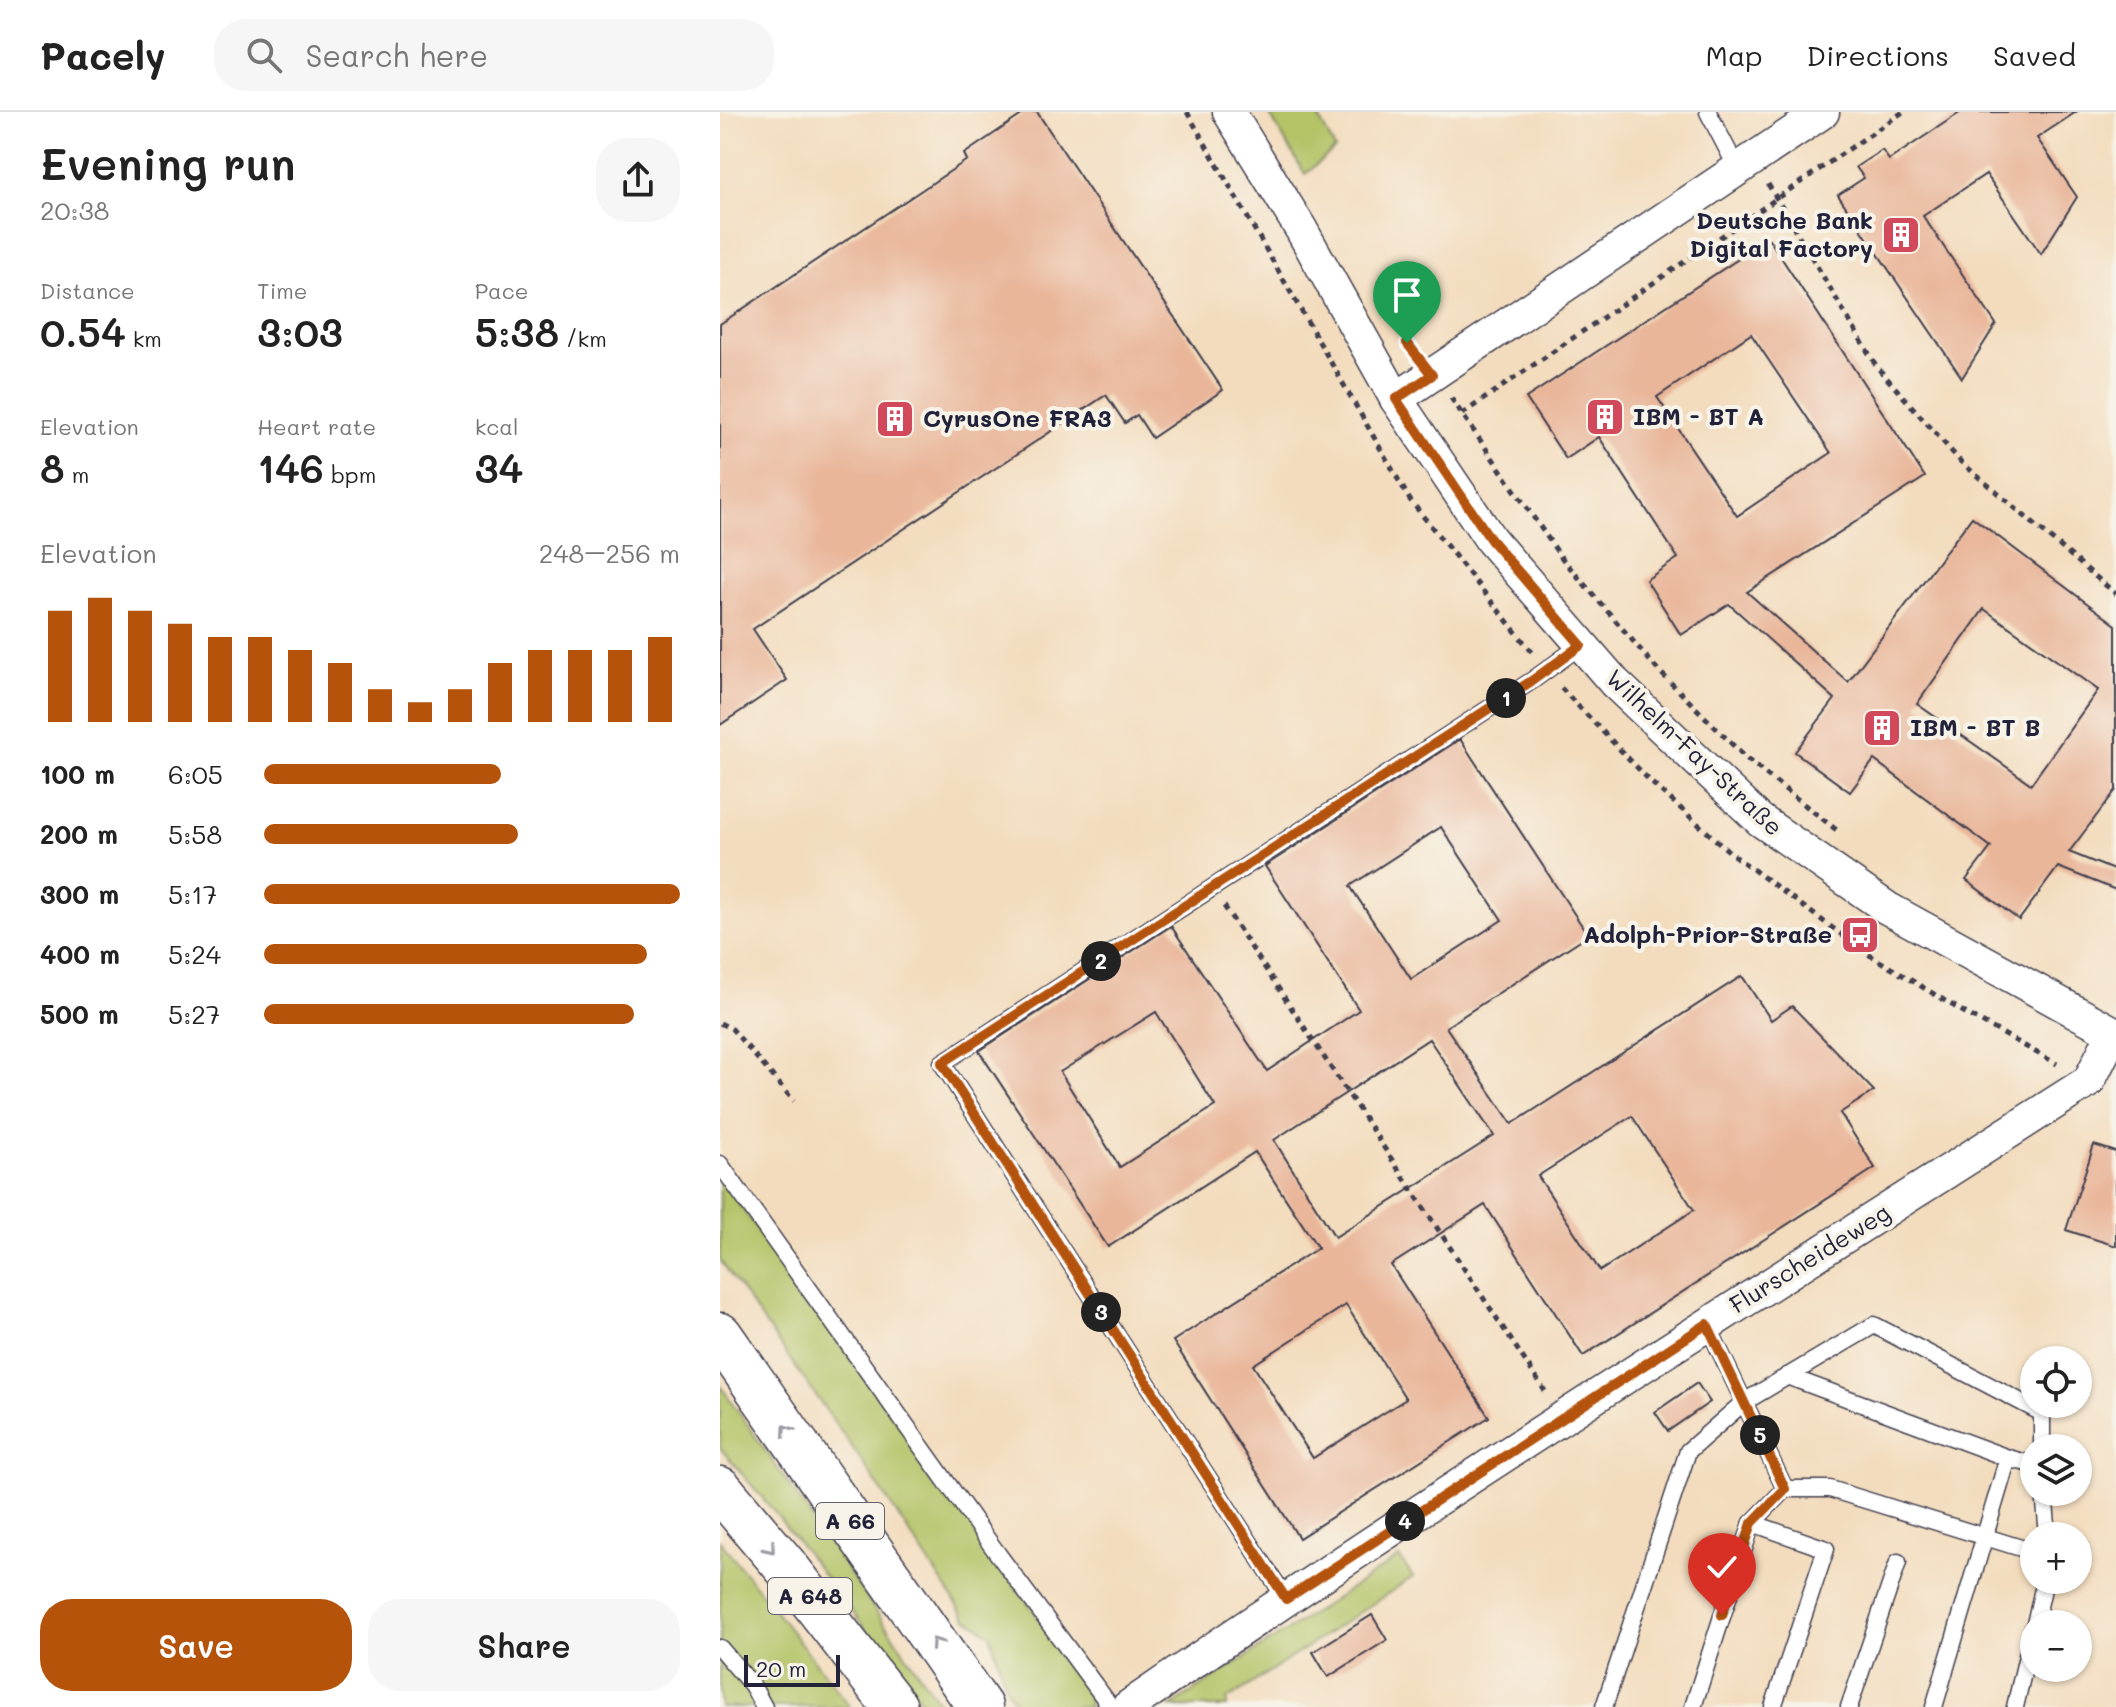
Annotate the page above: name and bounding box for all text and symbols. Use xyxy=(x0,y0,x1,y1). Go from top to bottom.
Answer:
search box xyxy=(214,19,774,91)
text: Pacely xyxy=(40,30,166,80)
icon: search xyxy=(242,33,286,77)
text: Search here xyxy=(306,35,488,75)
text: Map xyxy=(1706,37,1763,73)
text: Directions xyxy=(1807,37,1949,73)
text: Saved xyxy=(1993,37,2076,73)
text: Evening run xyxy=(40,134,295,191)
button: share xyxy=(596,138,680,222)
text: 20:38 xyxy=(40,193,110,227)
place label: Deutsche Bank Digital Factory xyxy=(1690,204,1873,263)
building icon: Deutsche Bank Digital Factory xyxy=(1880,214,1922,256)
pin xyxy=(1373,261,1441,343)
icon: arrive xyxy=(1385,273,1429,317)
text: Distance xyxy=(40,276,135,305)
text: Time xyxy=(257,276,307,305)
text: Pace xyxy=(475,276,528,305)
text: 0.54 xyxy=(40,305,126,357)
text: 3:03 xyxy=(257,305,343,357)
text: 5:38 xyxy=(475,305,559,357)
text: km xyxy=(126,324,162,353)
text: /km xyxy=(559,324,607,353)
building icon: IBM - BT A xyxy=(1584,396,1626,438)
building icon: CyrusOne FRA3 xyxy=(874,398,916,440)
place label: IBM - BT A xyxy=(1633,400,1764,431)
place label: CyrusOne FRA3 xyxy=(923,402,1112,433)
text: Elevation xyxy=(40,412,139,441)
text: Heart rate xyxy=(257,412,376,441)
text: kcal xyxy=(475,412,519,441)
text: 8 xyxy=(40,441,65,493)
text: 146 xyxy=(257,441,324,493)
text: 34 xyxy=(475,441,523,493)
text: m xyxy=(65,460,89,489)
text: bpm xyxy=(324,460,376,489)
text: Elevation xyxy=(40,536,157,570)
text: 248–256 m xyxy=(539,536,680,570)
street label: Wilhelm-Fay-Straße xyxy=(1600,662,1790,842)
pin: 1 xyxy=(1486,678,1526,718)
text: 1 xyxy=(1501,683,1511,712)
building icon: IBM - BT B xyxy=(1861,707,1903,749)
place label: IBM - BT B xyxy=(1910,711,2040,742)
text: 100 m xyxy=(40,757,115,791)
text: 6:05 xyxy=(168,757,223,791)
text: 200 m xyxy=(40,817,118,851)
text: 5:58 xyxy=(168,817,222,851)
text: 300 m xyxy=(40,877,119,911)
text: 5:17 xyxy=(168,877,217,911)
bus stop icon: Adolph-Prior-Straße xyxy=(1839,914,1881,956)
place label: Adolph-Prior-Straße xyxy=(1583,918,1832,949)
text: 400 m xyxy=(40,937,120,971)
text: 5:24 xyxy=(168,937,221,971)
pin: 2 xyxy=(1081,941,1121,981)
text: 2 xyxy=(1095,946,1107,975)
text: 500 m xyxy=(40,997,119,1031)
text: 5:27 xyxy=(168,997,220,1031)
street label: Flurscheideweg xyxy=(1723,1196,1895,1320)
pin: 3 xyxy=(1081,1292,1121,1332)
text: 3 xyxy=(1094,1297,1108,1326)
map controls xyxy=(2020,1346,2092,1682)
button: locate xyxy=(2020,1346,2092,1418)
pin: 5 xyxy=(1740,1415,1780,1455)
text: 5 xyxy=(1754,1420,1766,1449)
one-way arrow xyxy=(782,1424,797,1438)
button: layers xyxy=(2020,1434,2092,1506)
pin: 4 xyxy=(1385,1501,1425,1541)
road number: A 66 xyxy=(816,1503,884,1539)
text: 4 xyxy=(1398,1506,1412,1535)
button: + xyxy=(2020,1522,2092,1594)
pin xyxy=(1688,1533,1756,1615)
one-way arrow xyxy=(761,1539,775,1553)
icon: check xyxy=(1700,1545,1744,1589)
road number: A 648 xyxy=(768,1578,852,1614)
button: Save xyxy=(40,1599,352,1691)
button: Share xyxy=(368,1599,680,1691)
button: − xyxy=(2020,1610,2092,1682)
one-way arrow xyxy=(931,1637,946,1652)
scale bar xyxy=(744,1651,840,1687)
text: 20 m xyxy=(756,1654,806,1683)

